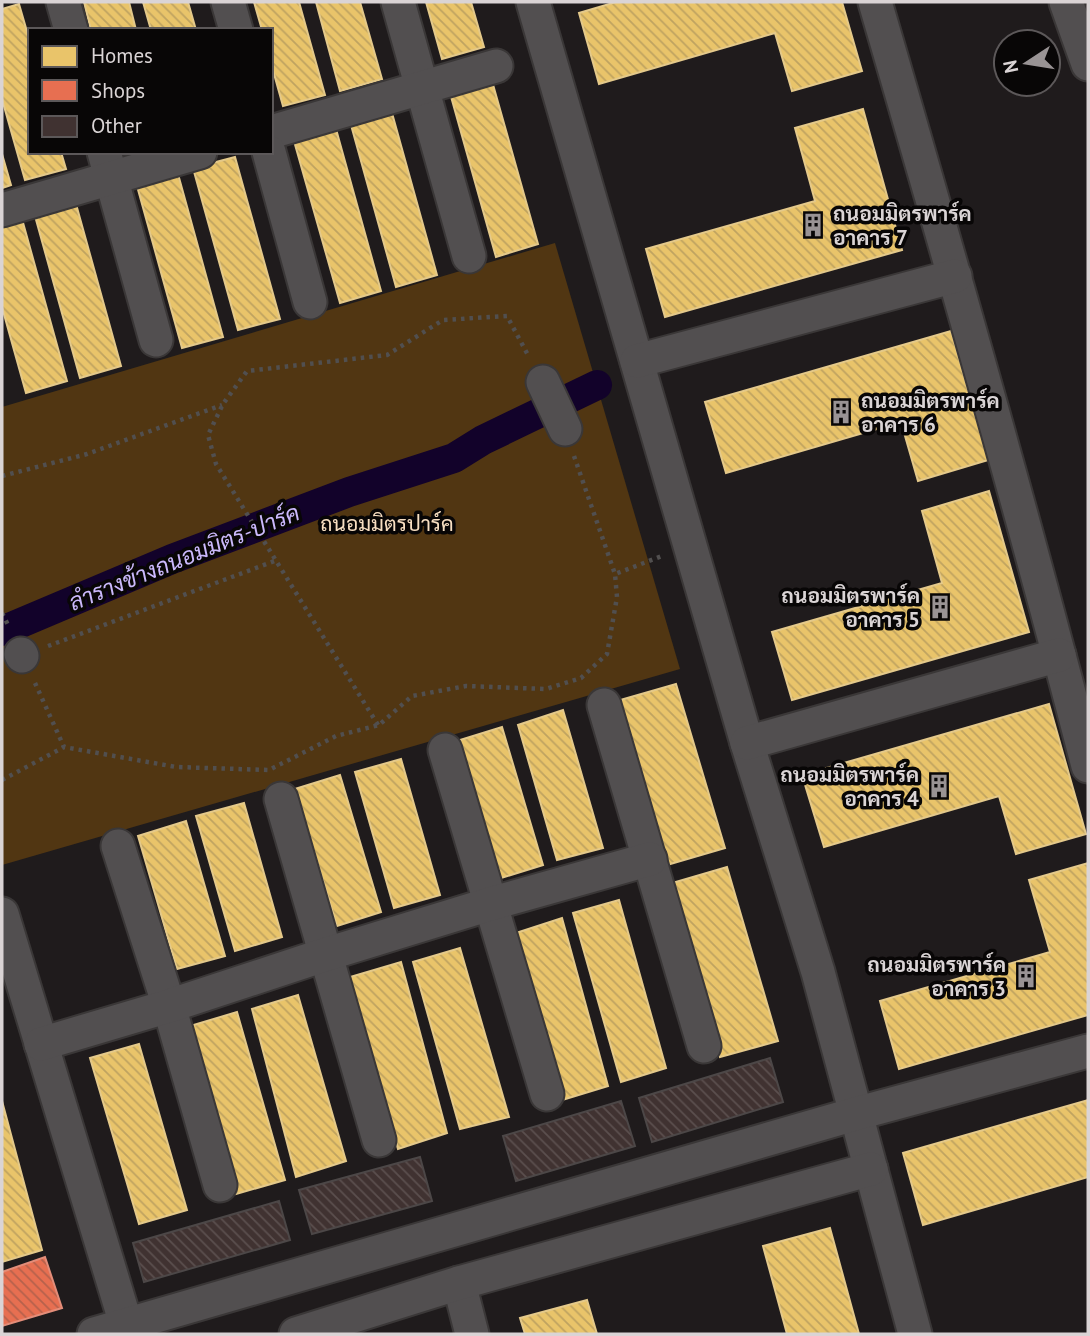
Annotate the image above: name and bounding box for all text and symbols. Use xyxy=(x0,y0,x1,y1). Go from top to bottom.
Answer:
legend xyxy=(28,28,273,154)
north arrow xyxy=(992,28,1062,98)
text: Homes xyxy=(91,42,153,69)
text: N xyxy=(997,58,1023,75)
text: Shops xyxy=(91,77,145,104)
text: Other xyxy=(91,112,142,139)
place label: ถนอมมิตรพาร์ค อาคาร 7 xyxy=(833,200,972,251)
building icon: ถนอมมิตรพาร์ค อาคาร 7 xyxy=(799,211,827,239)
place label: ถนอมมิตรพาร์ค อาคาร 6 xyxy=(861,387,1000,438)
building icon: ถนอมมิตรพาร์ค อาคาร 6 xyxy=(827,398,855,426)
water label: ลำรางข้างถนอมมิตร-ปาร์ค xyxy=(64,496,304,617)
park label: ถนอมมิตรปาร์ค xyxy=(320,510,454,537)
place label: ถนอมมิตรพาร์ค อาคาร 5 xyxy=(781,582,920,633)
building icon: ถนอมมิตรพาร์ค อาคาร 5 xyxy=(926,593,954,621)
place label: ถนอมมิตรพาร์ค อาคาร 4 xyxy=(780,761,919,812)
building icon: ถนอมมิตรพาร์ค อาคาร 4 xyxy=(925,772,953,800)
place label: ถนอมมิตรพาร์ค อาคาร 3 xyxy=(867,951,1006,1002)
building icon: ถนอมมิตรพาร์ค อาคาร 3 xyxy=(1012,962,1040,990)

